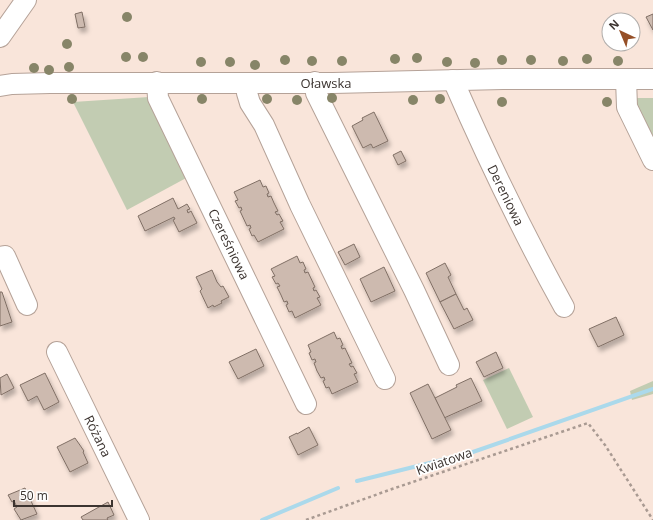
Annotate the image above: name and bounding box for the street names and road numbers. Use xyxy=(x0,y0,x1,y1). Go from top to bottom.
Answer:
street label: Oławska xyxy=(301,74,351,92)
street label: Dereniowa xyxy=(484,162,528,228)
street label: Czereśniowa xyxy=(204,206,254,282)
street label: Różana xyxy=(80,412,116,460)
street label: Kwiatowa xyxy=(414,443,474,479)

